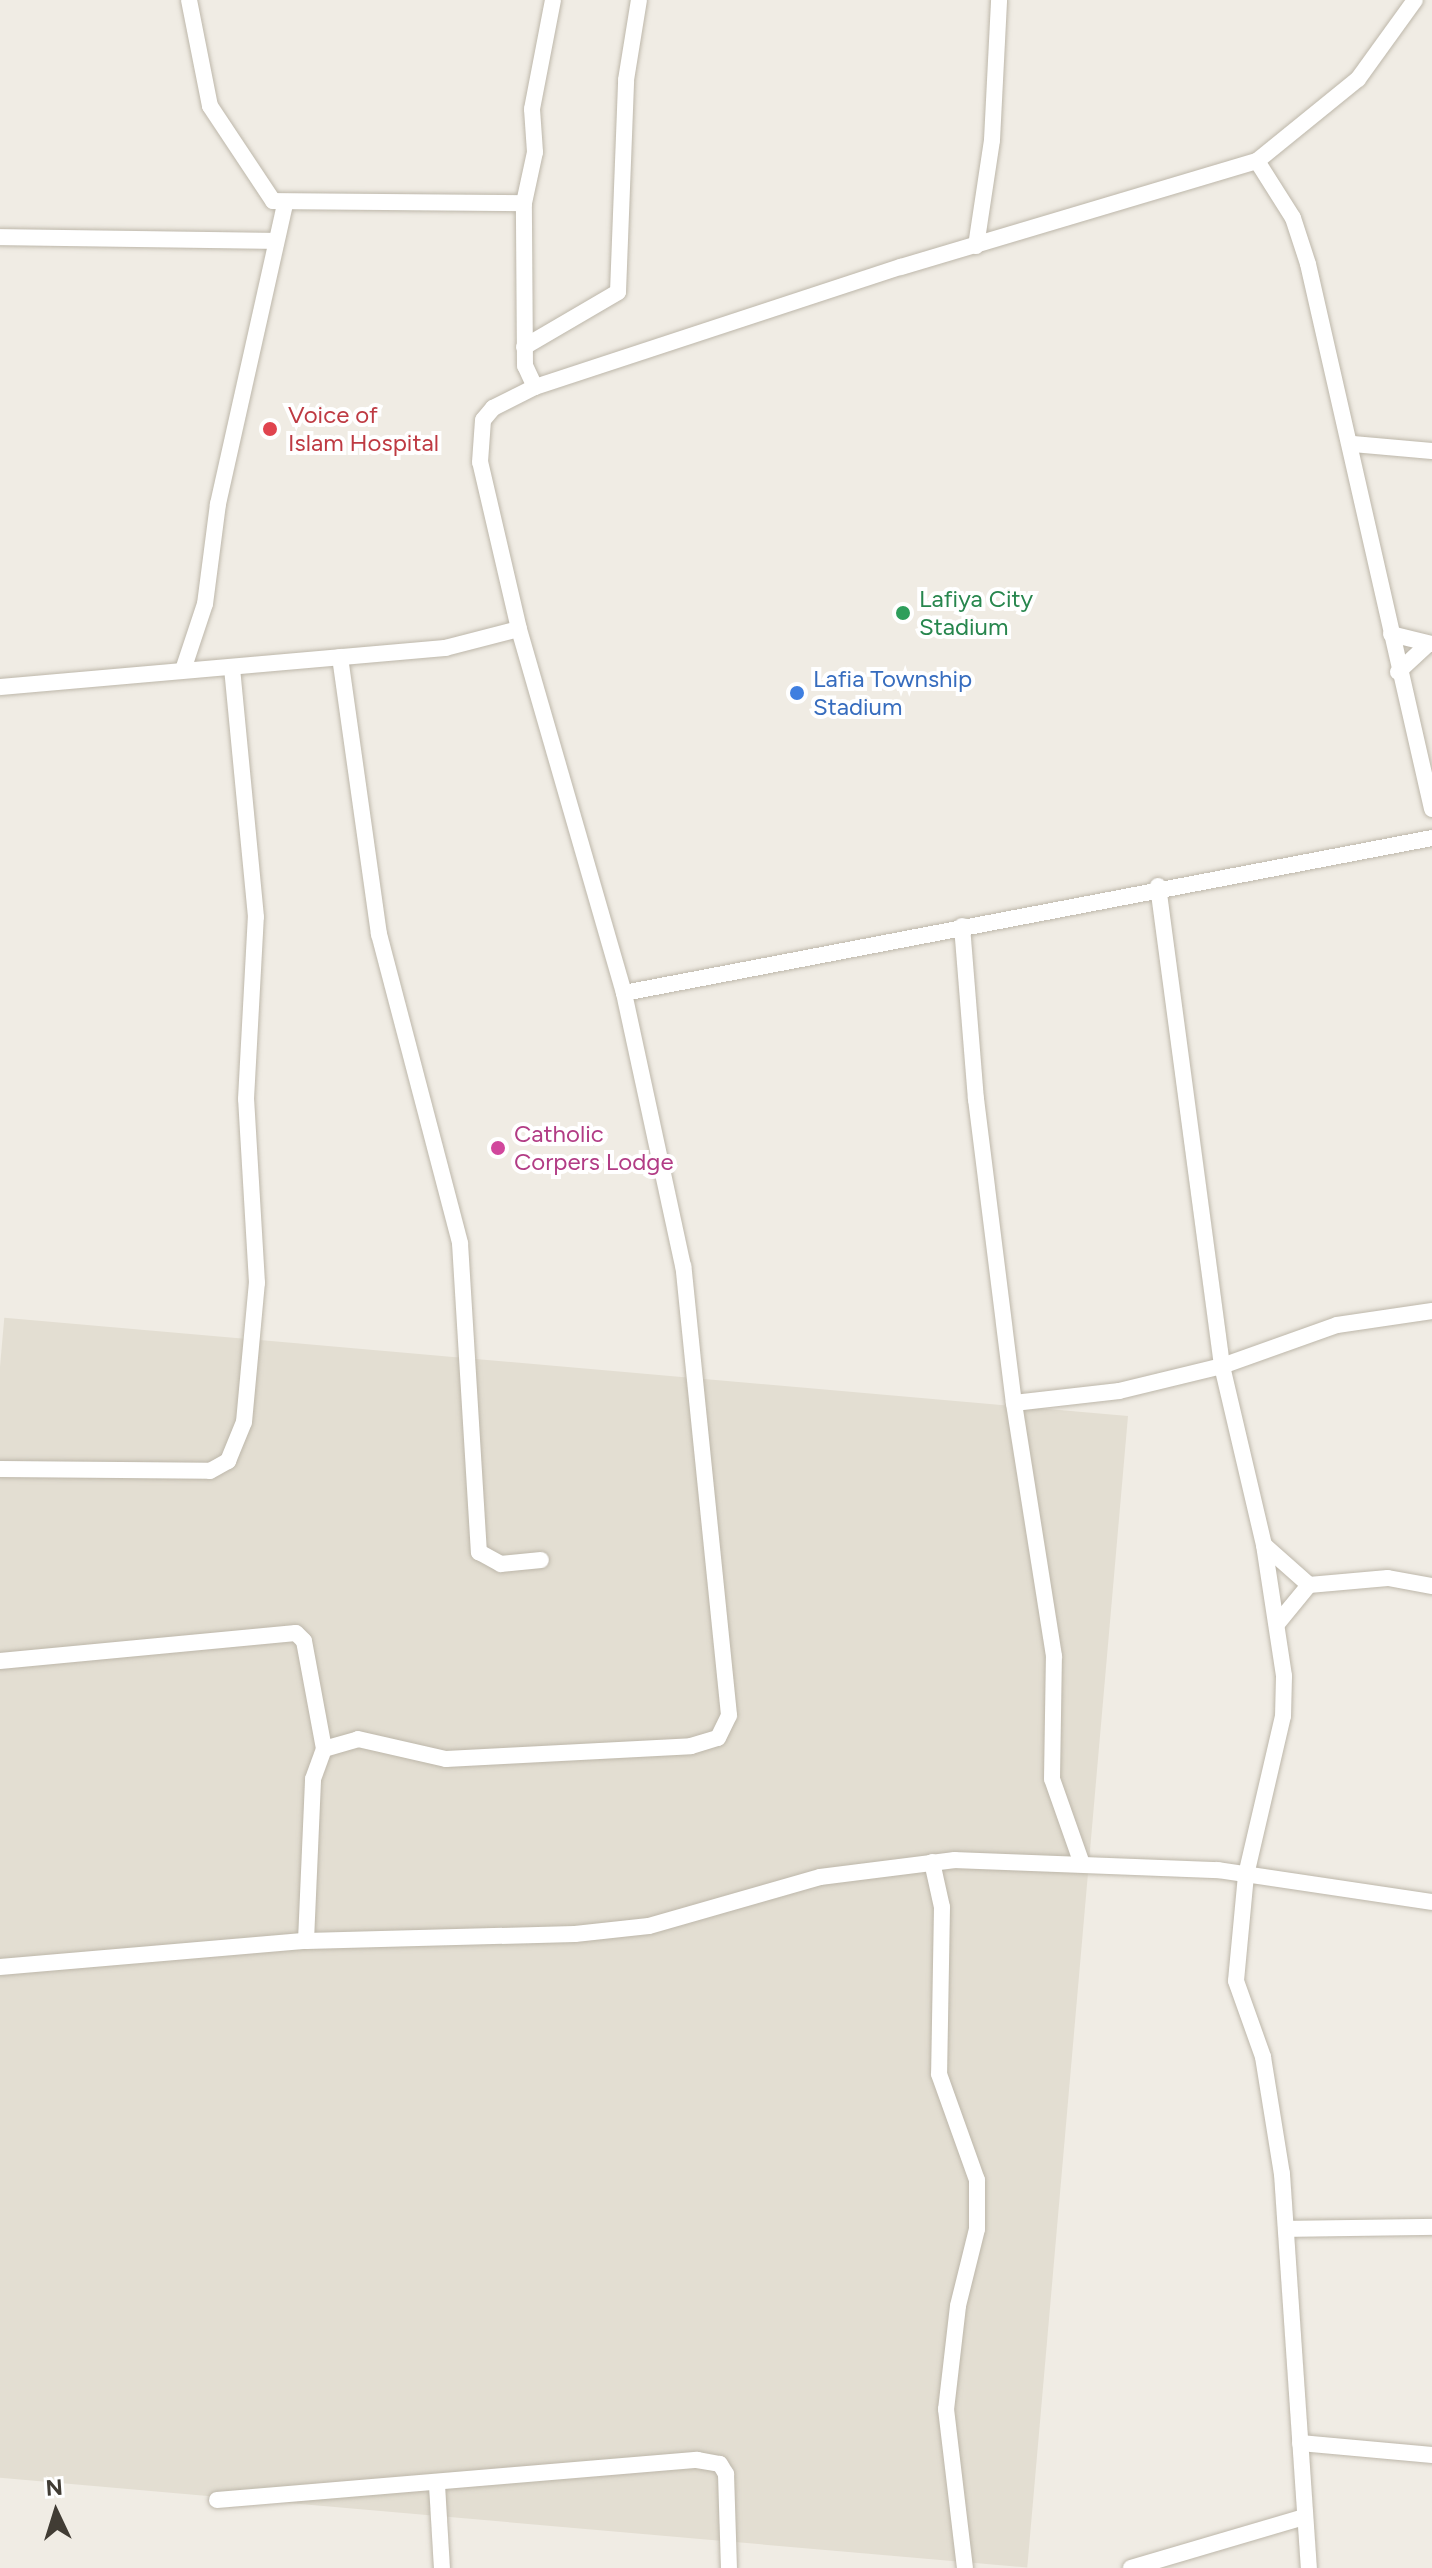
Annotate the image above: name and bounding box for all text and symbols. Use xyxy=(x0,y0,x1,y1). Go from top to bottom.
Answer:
place label: Voice of Islam Hospital xyxy=(288,401,439,457)
marker: Voice of Islam Hospital xyxy=(259,418,281,440)
place label: Lafiya City Stadium xyxy=(919,585,1033,641)
marker: Lafiya City Stadium xyxy=(894,604,912,622)
place label: Lafia Township Stadium xyxy=(813,665,972,721)
marker: Lafia Township Stadium xyxy=(788,684,806,702)
place label: Catholic Corpers Lodge xyxy=(514,1120,674,1176)
marker: Catholic Corpers Lodge xyxy=(489,1139,507,1157)
north arrow xyxy=(16,2472,96,2552)
text: N xyxy=(45,2473,64,2502)

